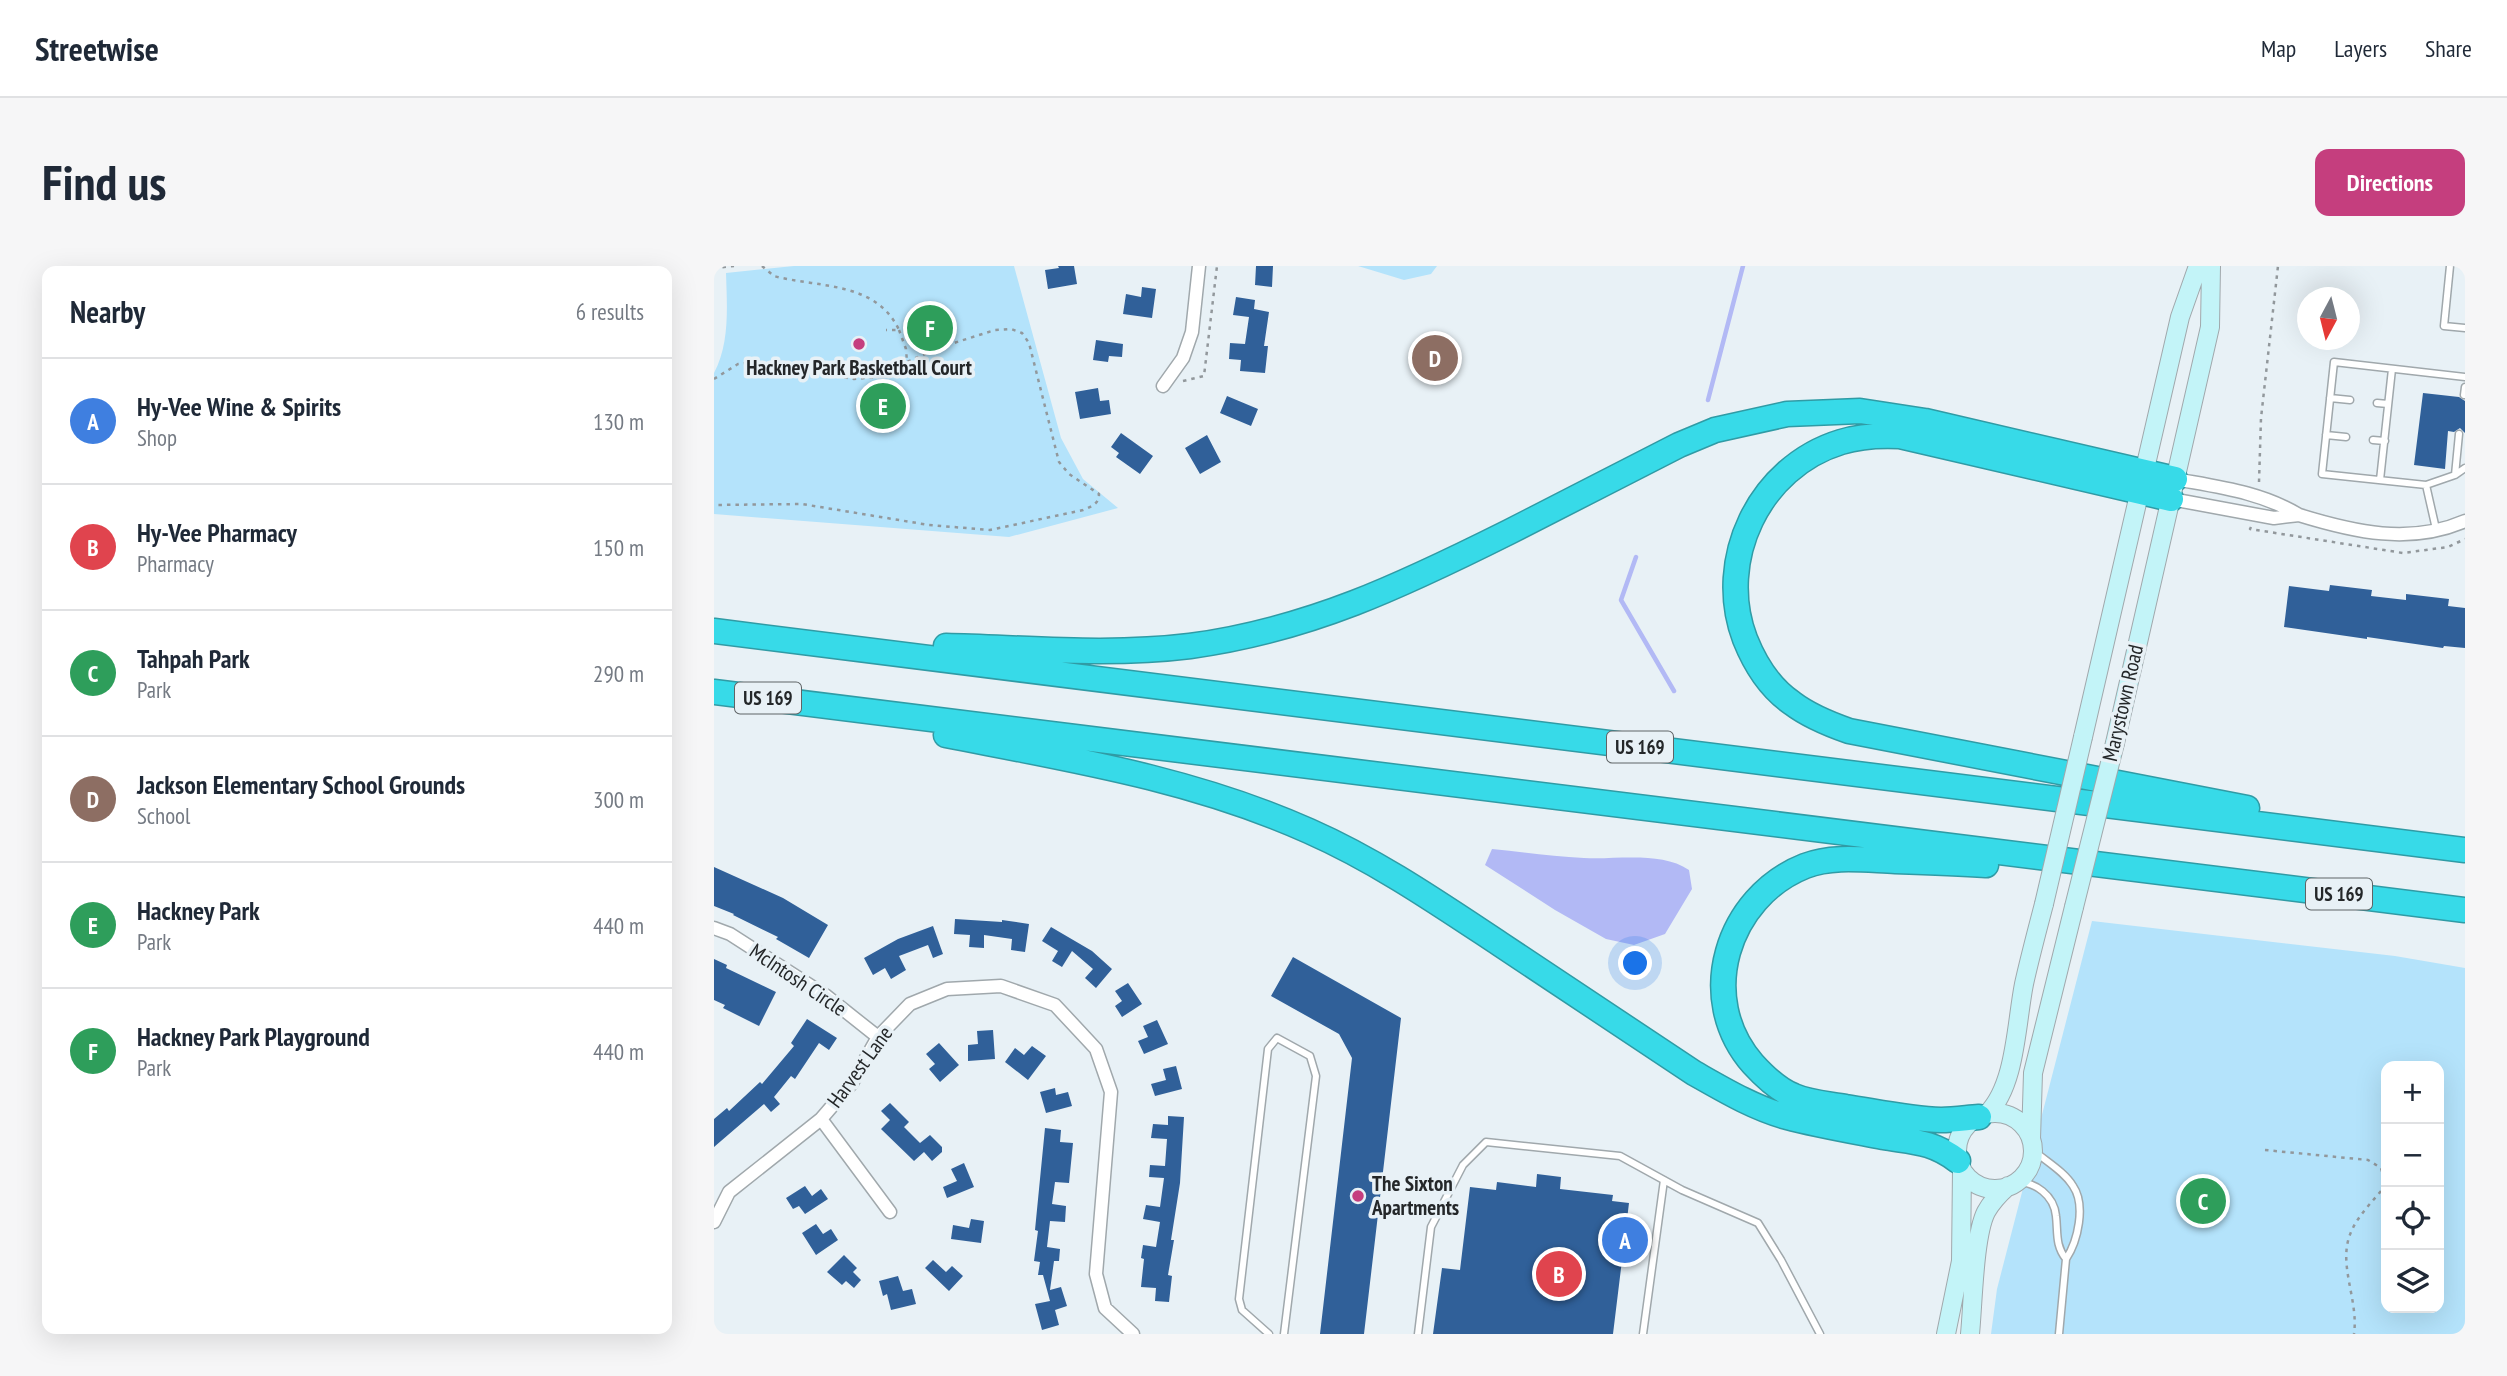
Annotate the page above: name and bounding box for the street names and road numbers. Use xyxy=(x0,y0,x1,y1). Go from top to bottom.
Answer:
street label: Marystown Road xyxy=(2096,642,2149,764)
road number: US 169 xyxy=(735,682,801,714)
road number: US 169 xyxy=(1607,732,1673,762)
road number: US 169 xyxy=(2306,878,2372,909)
street label: McIntosh Circle xyxy=(745,937,852,1022)
street label: Harvest Lane xyxy=(821,1021,898,1113)

